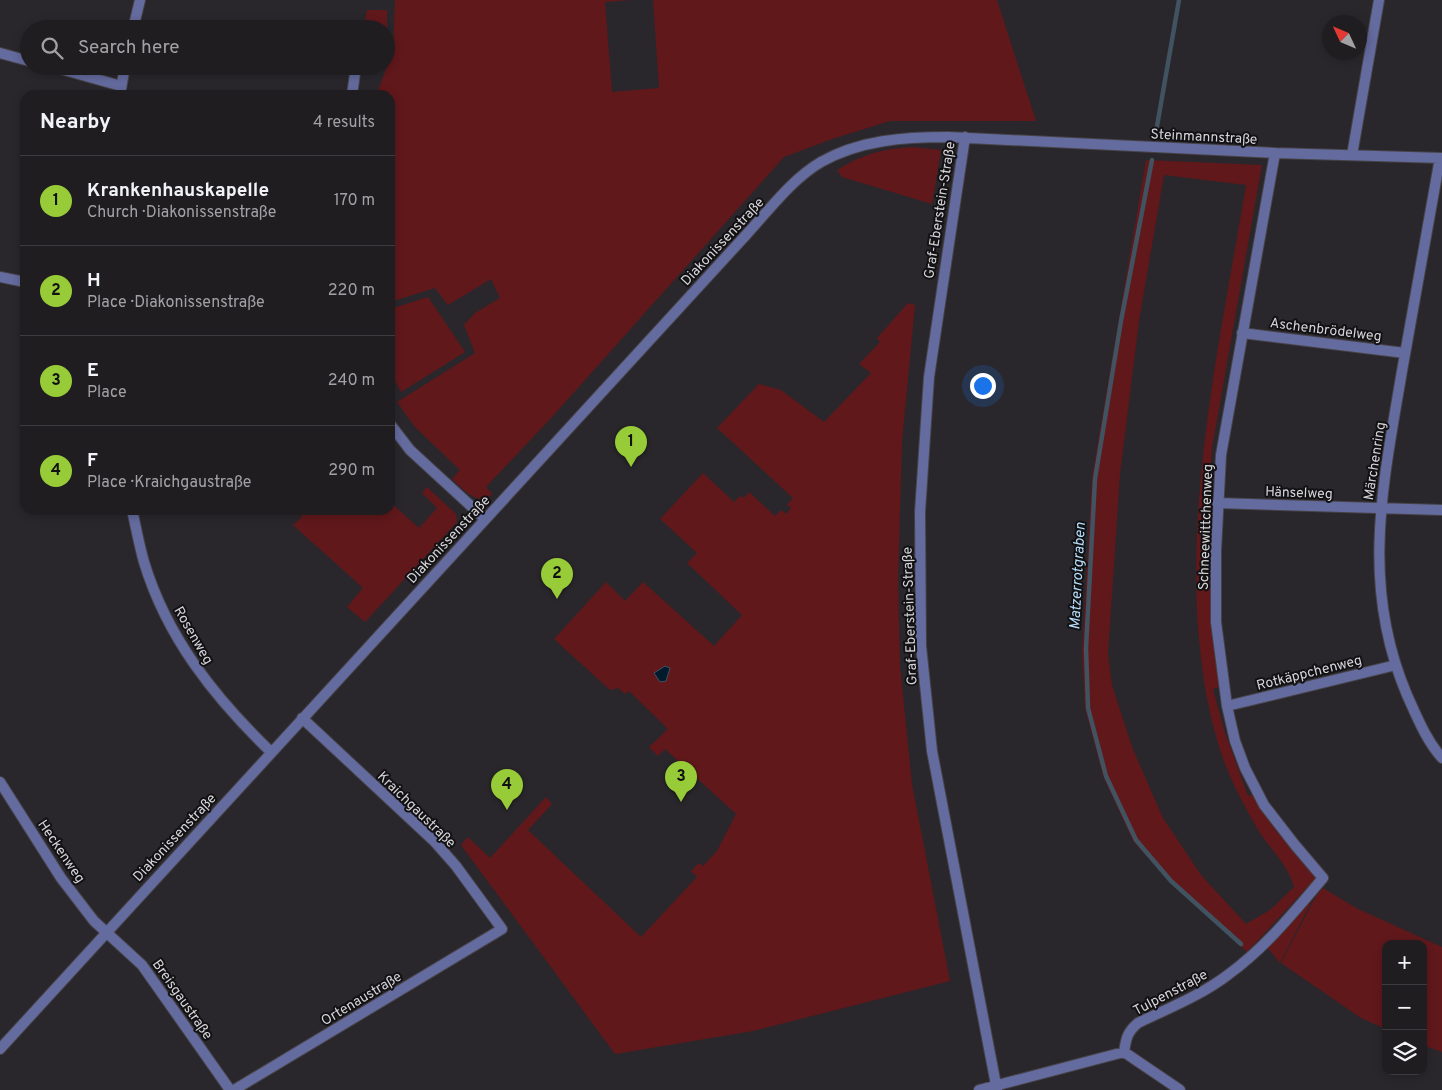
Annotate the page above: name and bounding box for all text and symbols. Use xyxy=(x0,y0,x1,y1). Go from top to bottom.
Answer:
north arrow xyxy=(1322,15,1367,60)
search box xyxy=(20,20,395,75)
icon: search xyxy=(38,34,66,62)
text: Search here xyxy=(78,36,180,60)
text: Nearby xyxy=(40,109,111,136)
text: 4 results xyxy=(313,113,375,133)
street label: Steinmannstraße xyxy=(1150,126,1258,149)
street label: Graf-Eberstein-Straße xyxy=(921,141,960,280)
text: Krankenhauskapelle xyxy=(87,179,269,203)
text: 1 xyxy=(53,191,59,211)
text: 170 m xyxy=(334,191,375,211)
street label: Diakonissenstraße xyxy=(678,194,768,290)
text: Church · Diakonissenstraße xyxy=(87,203,276,223)
text: H xyxy=(87,269,101,293)
text: 2 xyxy=(51,281,61,301)
text: 220 m xyxy=(328,281,375,301)
text: Place · Diakonissenstraße xyxy=(87,293,265,313)
street label: Aschenbrödelweg xyxy=(1269,315,1383,346)
text: E xyxy=(87,359,99,383)
text: 3 xyxy=(51,371,61,391)
text: 240 m xyxy=(328,371,375,391)
your location xyxy=(970,373,996,399)
text: Place xyxy=(87,383,127,403)
street label: Märchenring xyxy=(1361,421,1390,502)
pin: 1 xyxy=(615,426,647,467)
text: F xyxy=(87,449,98,473)
text: 4 xyxy=(51,461,61,481)
text: 290 m xyxy=(328,461,375,481)
street label: Schneewittchenweg xyxy=(1196,464,1217,590)
text: Place · Kraichgaustraße xyxy=(87,473,251,493)
street label: Hänselweg xyxy=(1265,484,1333,503)
street label: Diakonissenstraße xyxy=(404,492,494,588)
water label: Matzerrotgraben xyxy=(1066,522,1091,630)
street label: Graf-Eberstein-Straße xyxy=(900,546,921,685)
pin: 2 xyxy=(541,558,573,599)
street label: Rosenweg xyxy=(169,604,216,668)
street label: Rotkäppchenweg xyxy=(1255,652,1364,695)
pin: 3 xyxy=(665,761,697,802)
street label: Kraichgaustraße xyxy=(373,768,459,852)
pin: 4 xyxy=(491,769,523,810)
street label: Diakonissenstraße xyxy=(130,790,220,886)
street label: Heckenweg xyxy=(33,817,88,887)
map controls xyxy=(1382,940,1427,1075)
button: + xyxy=(1382,940,1427,985)
street label: Breisgaustraße xyxy=(148,956,216,1043)
street label: Tulpenstraße xyxy=(1131,967,1211,1020)
street label: Ortenaustraße xyxy=(318,969,405,1030)
button: − xyxy=(1382,985,1427,1030)
button: layers xyxy=(1382,1030,1427,1075)

